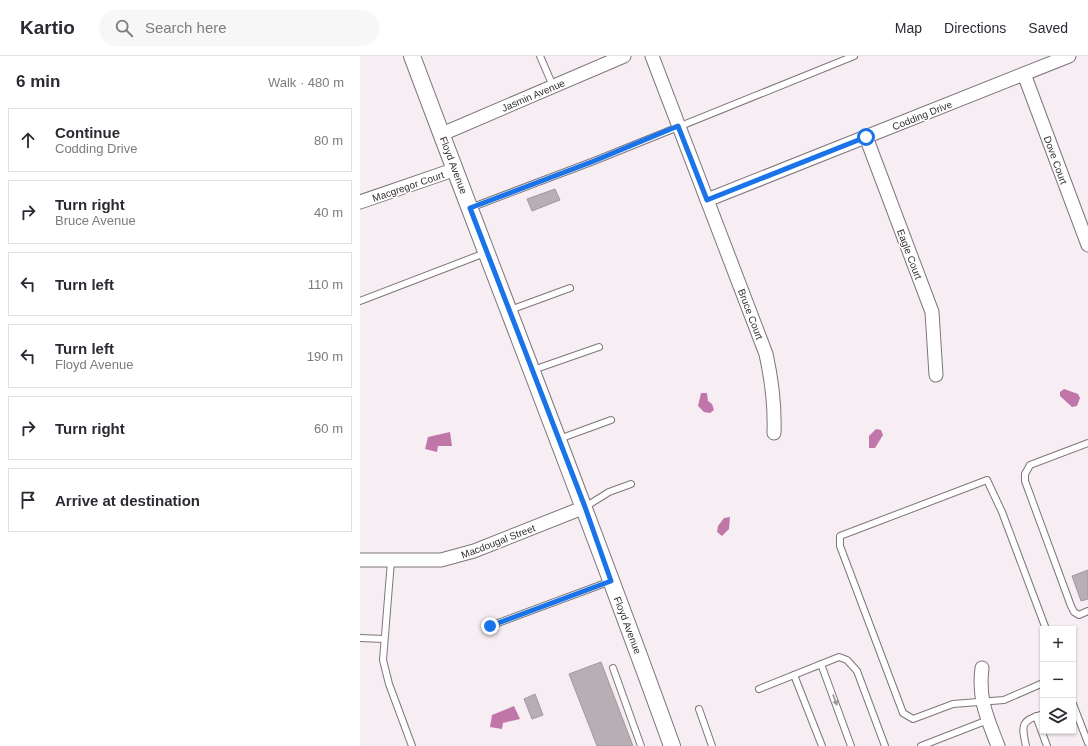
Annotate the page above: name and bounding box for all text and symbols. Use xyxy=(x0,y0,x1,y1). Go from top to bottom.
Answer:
search box xyxy=(99,10,379,46)
text: Kartio xyxy=(20,17,75,38)
icon: search xyxy=(113,17,135,39)
text: Search here xyxy=(145,19,227,36)
text: Map xyxy=(895,20,922,36)
text: Directions xyxy=(944,20,1006,36)
text: Saved xyxy=(1028,20,1068,36)
text: 6 min xyxy=(16,72,60,91)
text: Walk · 480 m xyxy=(268,75,344,90)
street label: Jasmin Avenue xyxy=(500,77,567,114)
street label: Codding Drive xyxy=(891,98,954,132)
text: Continue xyxy=(55,124,120,141)
route start xyxy=(857,128,875,146)
icon: ahead xyxy=(17,129,39,151)
text: 80 m xyxy=(314,133,343,148)
street label: Floyd Avenue xyxy=(438,135,470,196)
street label: Dove Court xyxy=(1042,135,1069,186)
text: Codding Drive xyxy=(55,141,137,156)
street label: Macgregor Court xyxy=(371,169,446,204)
text: Turn right xyxy=(55,196,125,213)
icon: right xyxy=(17,201,39,223)
text: 40 m xyxy=(314,205,343,220)
text: Bruce Avenue xyxy=(55,213,136,228)
street label: Eagle Court xyxy=(895,228,924,281)
icon: left xyxy=(17,273,39,295)
text: Turn left xyxy=(55,276,114,293)
text: 110 m xyxy=(308,277,343,292)
street label: Bruce Court xyxy=(736,287,765,341)
text: Turn left xyxy=(55,340,114,357)
icon: left xyxy=(17,345,39,367)
text: 190 m xyxy=(307,349,343,364)
text: Floyd Avenue xyxy=(55,357,134,372)
icon: right xyxy=(17,417,39,439)
text: Turn right xyxy=(55,420,125,437)
text: 60 m xyxy=(314,421,343,436)
icon: arrive xyxy=(17,489,39,511)
text: Arrive at destination xyxy=(55,492,200,509)
street label: Macdougal Street xyxy=(460,522,537,561)
street label: Floyd Avenue xyxy=(612,595,644,656)
route end xyxy=(481,617,499,635)
map controls xyxy=(1040,626,1076,734)
button: + xyxy=(1040,626,1076,662)
button: − xyxy=(1040,662,1076,698)
one-way arrow xyxy=(832,695,838,707)
button: layers xyxy=(1040,698,1076,734)

